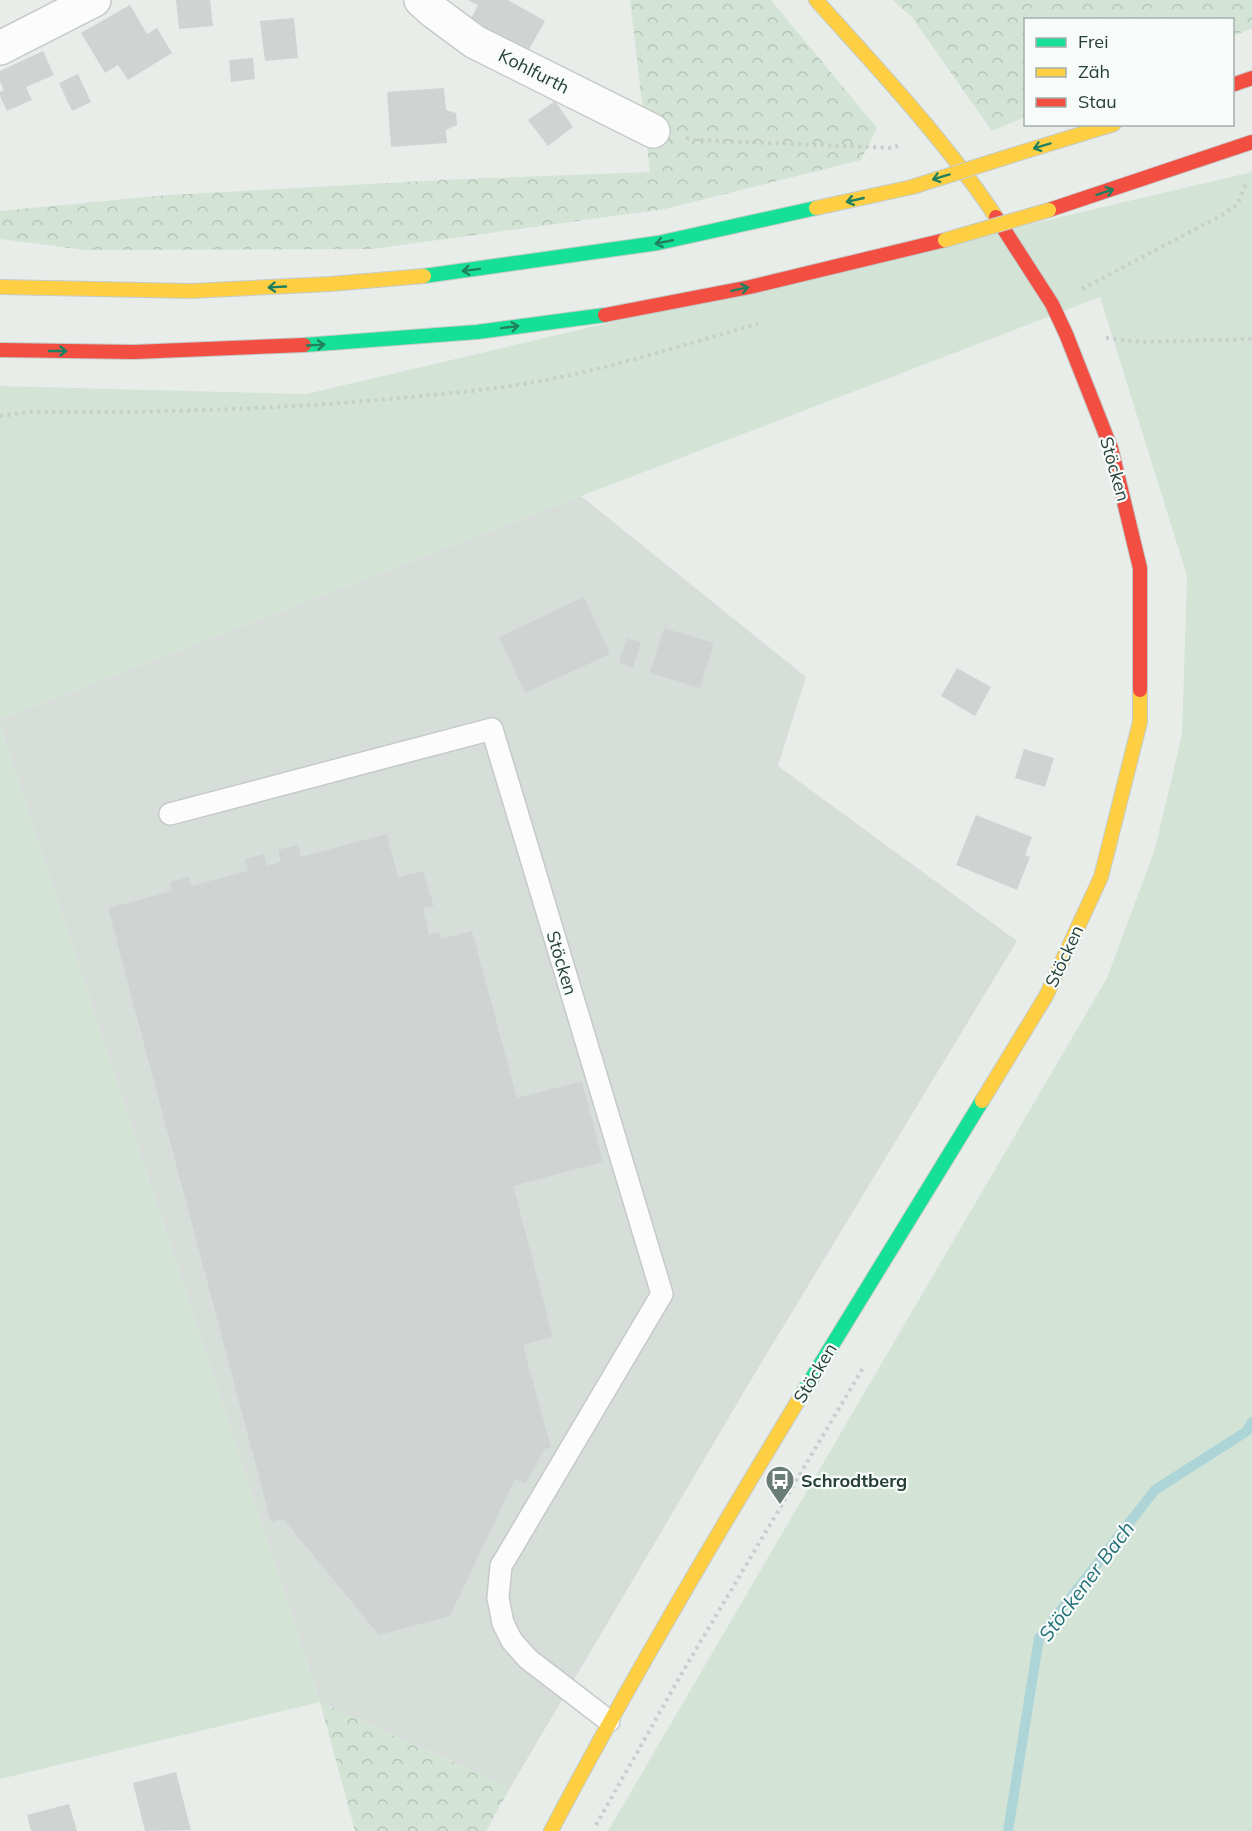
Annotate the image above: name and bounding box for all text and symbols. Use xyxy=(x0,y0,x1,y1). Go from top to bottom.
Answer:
legend xyxy=(1024,18,1234,126)
text: Frei xyxy=(1078,30,1108,53)
street label: Kohlfurth xyxy=(495,43,573,99)
text: Zäh xyxy=(1078,60,1110,83)
text: Stau xyxy=(1078,90,1117,113)
one-way arrow xyxy=(1033,141,1052,152)
one-way arrow xyxy=(932,173,951,184)
one-way arrow xyxy=(1095,185,1114,196)
one-way arrow xyxy=(845,194,864,206)
one-way arrow xyxy=(655,237,674,248)
one-way arrow xyxy=(462,265,482,276)
one-way arrow xyxy=(268,281,288,292)
one-way arrow xyxy=(730,282,749,294)
one-way arrow xyxy=(500,321,520,332)
one-way arrow xyxy=(306,340,326,351)
one-way arrow xyxy=(48,345,68,357)
street label: Stöcken xyxy=(1095,434,1135,504)
street label: Stöcken xyxy=(1040,921,1088,991)
street label: Stöcken xyxy=(541,928,583,998)
street label: Stöcken xyxy=(788,1339,842,1407)
bus stop icon: Schrodtberg xyxy=(764,1464,796,1506)
place label: Schrodtberg xyxy=(801,1469,907,1492)
water label: Stöckener Bach xyxy=(1033,1516,1139,1646)

